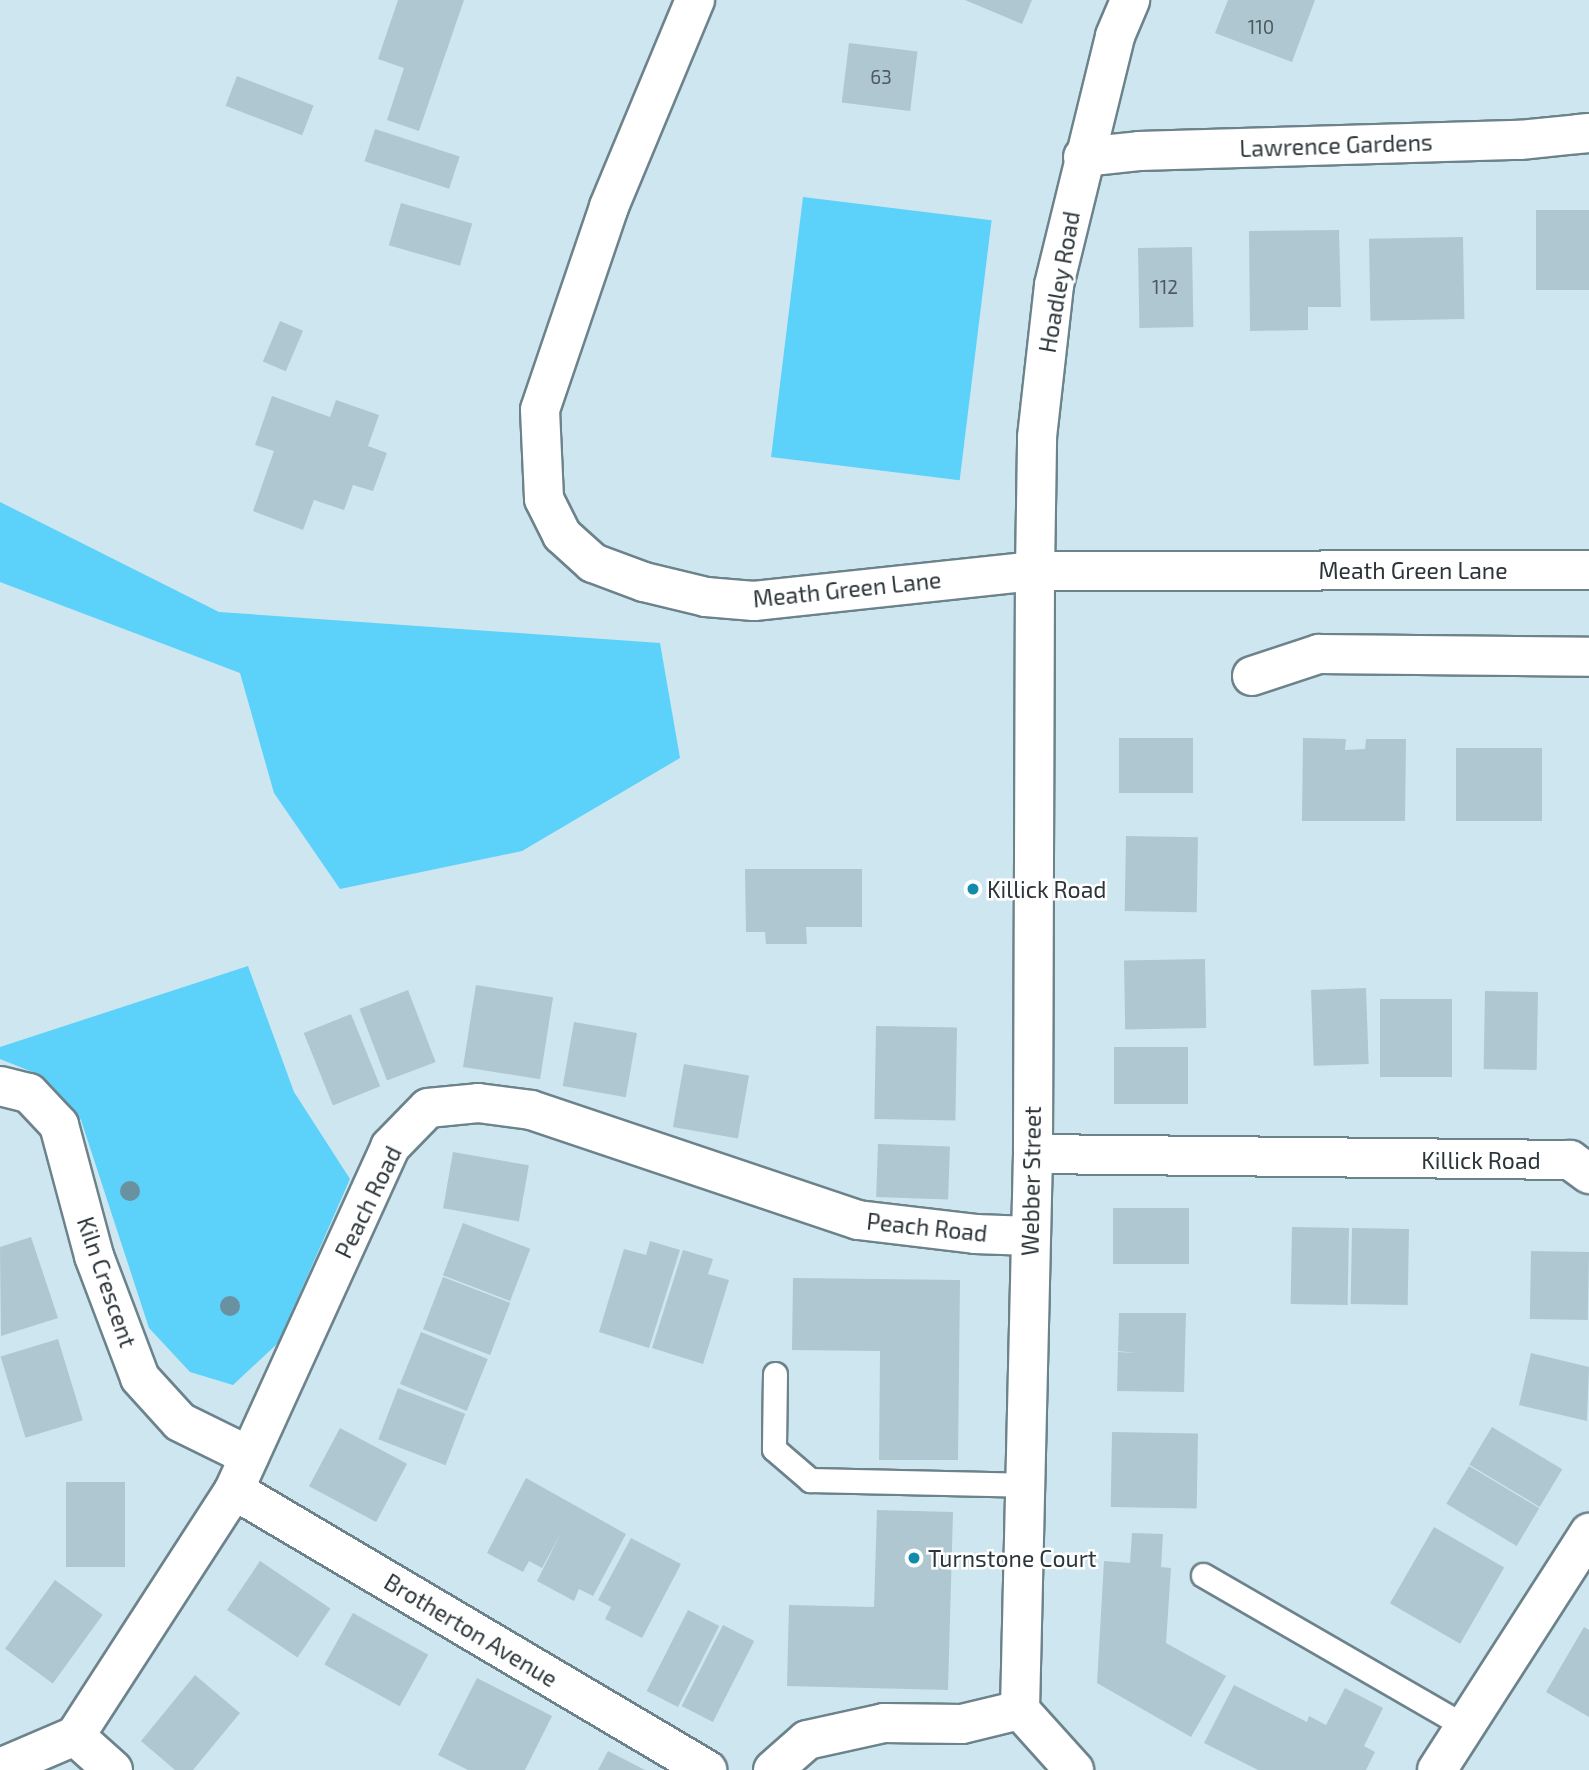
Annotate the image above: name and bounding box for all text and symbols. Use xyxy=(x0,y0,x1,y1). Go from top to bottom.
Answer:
house number: 110 xyxy=(1248,16,1274,38)
house number: 63 xyxy=(870,66,892,88)
street label: Lawrence Gardens xyxy=(1239,128,1433,162)
street label: Hoadley Road xyxy=(1033,209,1085,355)
house number: 112 xyxy=(1152,276,1178,298)
street label: Meath Green Lane xyxy=(1318,556,1508,584)
street label: Meath Green Lane xyxy=(752,565,942,613)
place label: Killick Road xyxy=(987,875,1107,903)
marker: Killick Road xyxy=(965,881,981,897)
street label: Webber Street xyxy=(1016,1105,1046,1257)
street label: Peach Road xyxy=(329,1142,407,1262)
street label: Killick Road xyxy=(1421,1146,1541,1174)
street label: Peach Road xyxy=(865,1207,989,1247)
street label: Kiln Crescent xyxy=(72,1213,142,1351)
place label: Turnstone Court xyxy=(928,1544,1097,1572)
marker: Turnstone Court xyxy=(906,1550,922,1566)
street label: Brotherton Avenue xyxy=(379,1567,563,1693)

